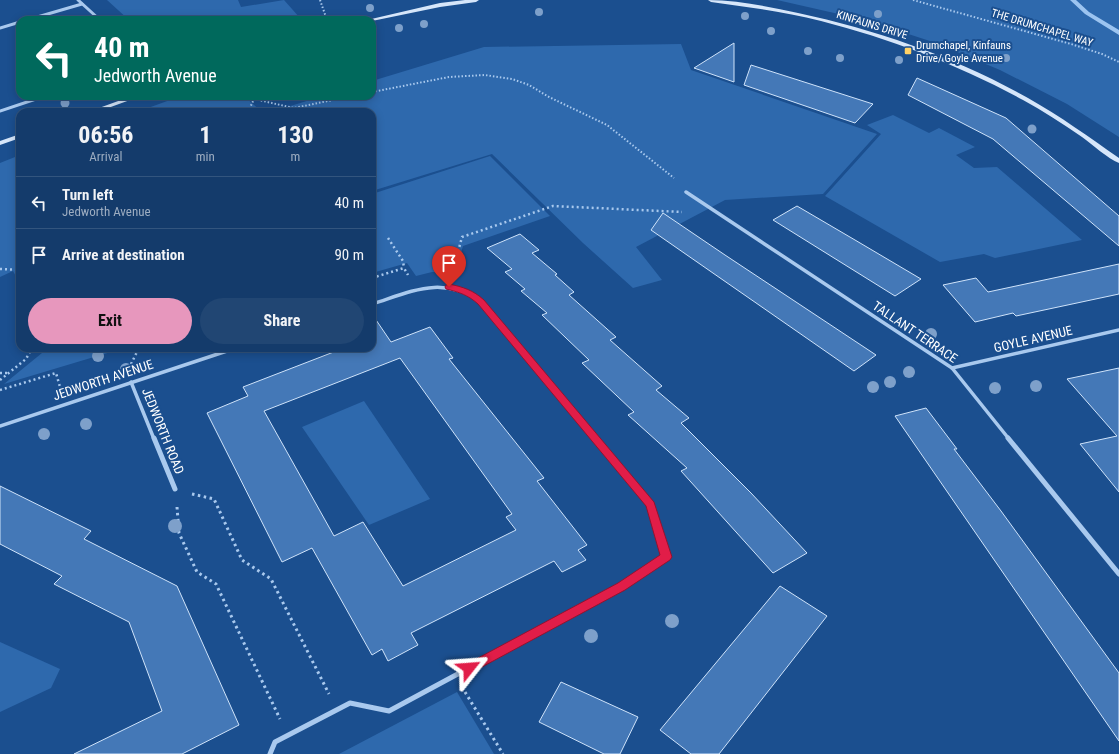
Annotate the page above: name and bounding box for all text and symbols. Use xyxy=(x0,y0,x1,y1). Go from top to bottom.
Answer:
street label: THE DRUMCHAPEL WAY xyxy=(990,6,1095,50)
street label: KINFAUNS DRIVE xyxy=(835,8,910,42)
text: 40 m xyxy=(94,31,150,64)
icon: left xyxy=(28,32,80,84)
place label: Drumchapel, Kinfauns Drive/ Goyle Avenue xyxy=(916,39,1011,65)
marker: Drumchapel, Kinfauns Drive/ Goyle Avenue xyxy=(903,46,913,56)
text: Jedworth Avenue xyxy=(94,65,217,86)
text: 06:56 xyxy=(78,121,133,149)
text: 1 xyxy=(199,121,211,149)
text: 130 xyxy=(277,121,314,149)
text: Arrival xyxy=(89,149,122,164)
text: min xyxy=(196,149,215,164)
text: m xyxy=(291,149,300,164)
text: Turn left xyxy=(62,186,113,204)
icon: left xyxy=(28,192,50,214)
text: 40 m xyxy=(334,194,364,212)
text: Jedworth Avenue xyxy=(62,204,151,219)
icon: arrive xyxy=(28,244,50,266)
text: Arrive at destination xyxy=(62,246,185,264)
text: 90 m xyxy=(334,246,364,264)
pin xyxy=(432,246,466,287)
icon: arrive xyxy=(438,252,460,274)
button: Exit xyxy=(28,298,192,344)
button: Share xyxy=(200,298,364,344)
street label: TALLANT TERRACE xyxy=(870,298,960,366)
street label: GOYLE AVENUE xyxy=(992,323,1074,355)
street label: JEDWORTH AVENUE xyxy=(51,357,155,403)
street label: JEDWORTH ROAD xyxy=(139,386,187,476)
position arrow xyxy=(448,647,490,689)

